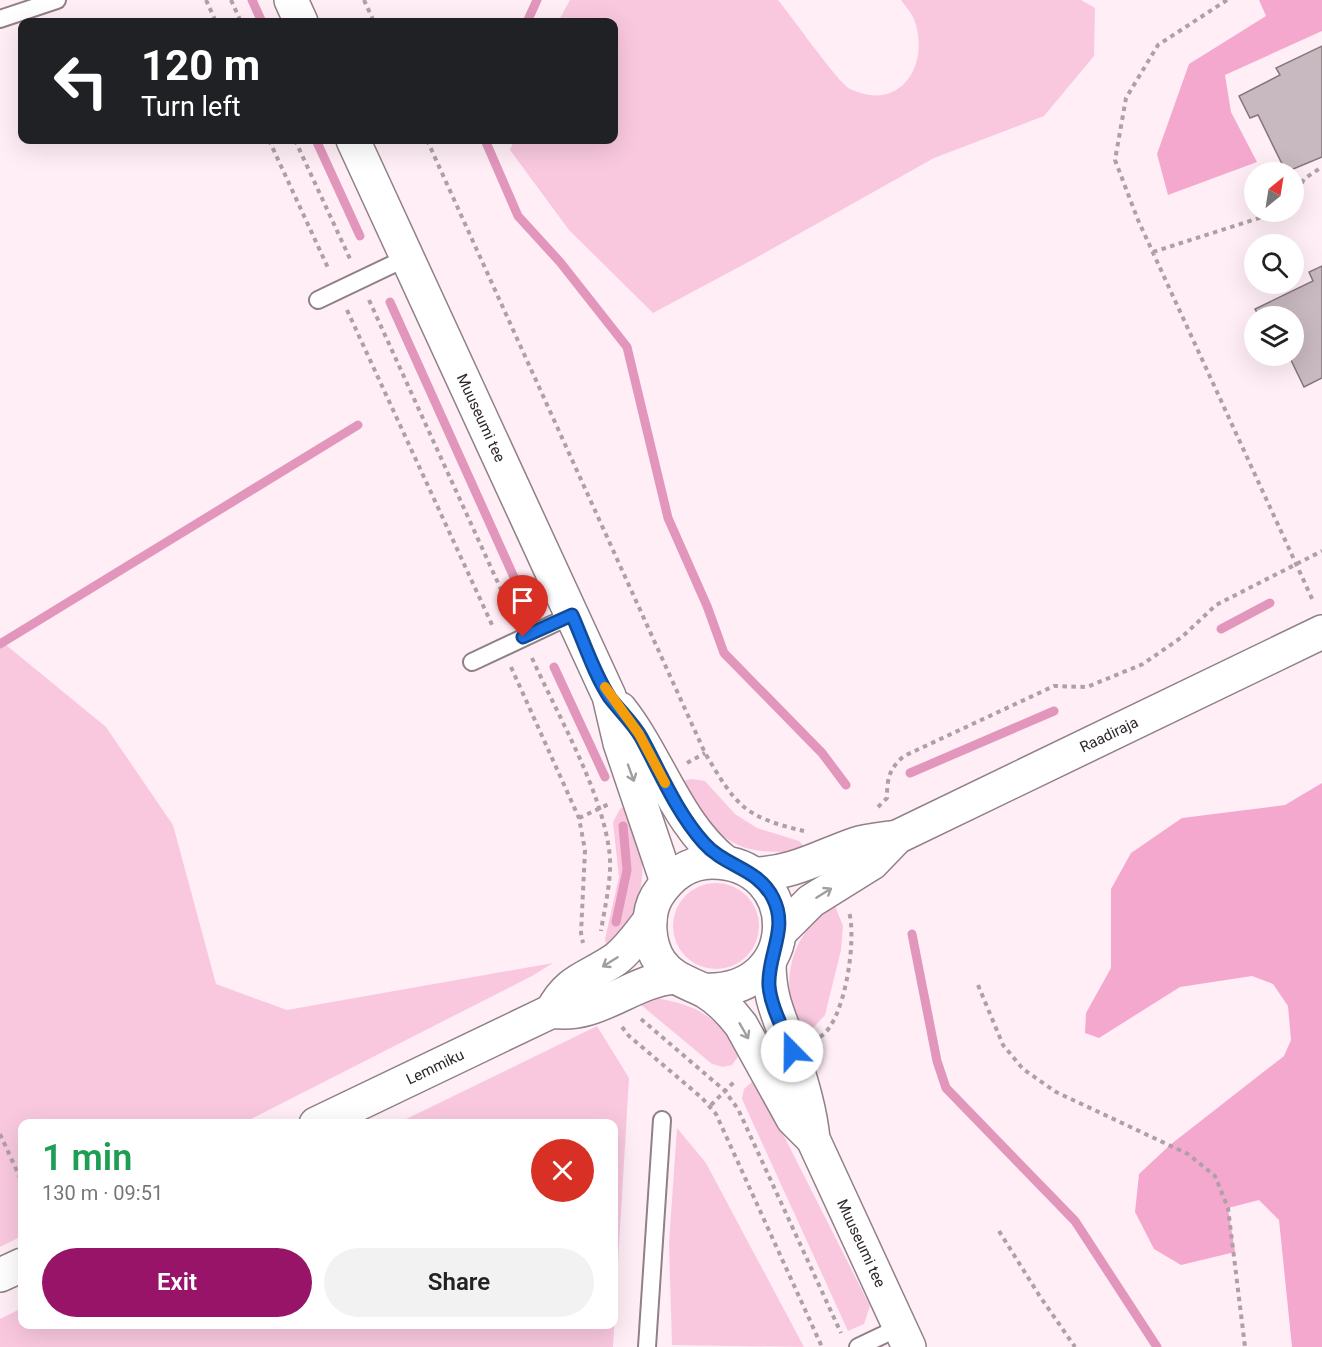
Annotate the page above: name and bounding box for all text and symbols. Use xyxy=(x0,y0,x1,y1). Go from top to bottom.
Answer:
text: 120 m xyxy=(141,41,260,90)
icon: left xyxy=(42,42,120,120)
text: Turn left xyxy=(141,91,241,123)
north arrow xyxy=(1244,162,1304,222)
map controls xyxy=(1244,162,1304,366)
button: search xyxy=(1244,234,1304,294)
button: layers xyxy=(1244,306,1304,366)
street label: Muuseumi tee xyxy=(453,371,509,465)
pin xyxy=(497,575,548,637)
icon: arrive xyxy=(506,584,539,617)
street label: Raadiraja xyxy=(1077,713,1141,756)
one-way arrow xyxy=(626,763,637,782)
one-way arrow xyxy=(815,887,832,899)
one-way arrow xyxy=(602,957,619,969)
position arrow xyxy=(760,1019,824,1083)
one-way arrow xyxy=(738,1022,750,1039)
street label: Lemmiku xyxy=(403,1046,467,1088)
text: 1 min xyxy=(42,1137,132,1179)
button: close xyxy=(531,1139,594,1202)
text: 130 m · 09:51 xyxy=(42,1181,163,1205)
street label: Muuseumi tee xyxy=(833,1196,889,1290)
button: Exit xyxy=(42,1248,312,1317)
button: Share xyxy=(324,1248,594,1317)

